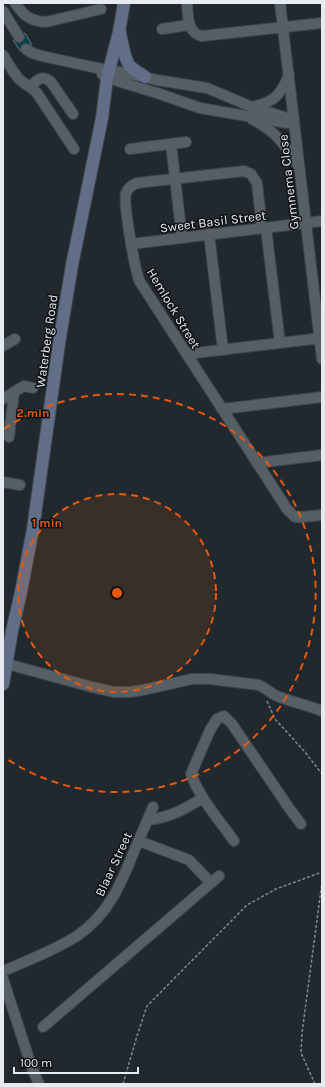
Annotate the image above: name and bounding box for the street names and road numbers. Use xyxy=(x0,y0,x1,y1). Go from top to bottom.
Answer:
street label: Gymnema Close xyxy=(275,133,302,230)
street label: Sweet Basil Street xyxy=(159,208,267,235)
street label: Hemlock Street xyxy=(144,265,204,351)
street label: Waterberg Road xyxy=(33,294,60,389)
street label: Blaar Street xyxy=(92,829,135,899)

